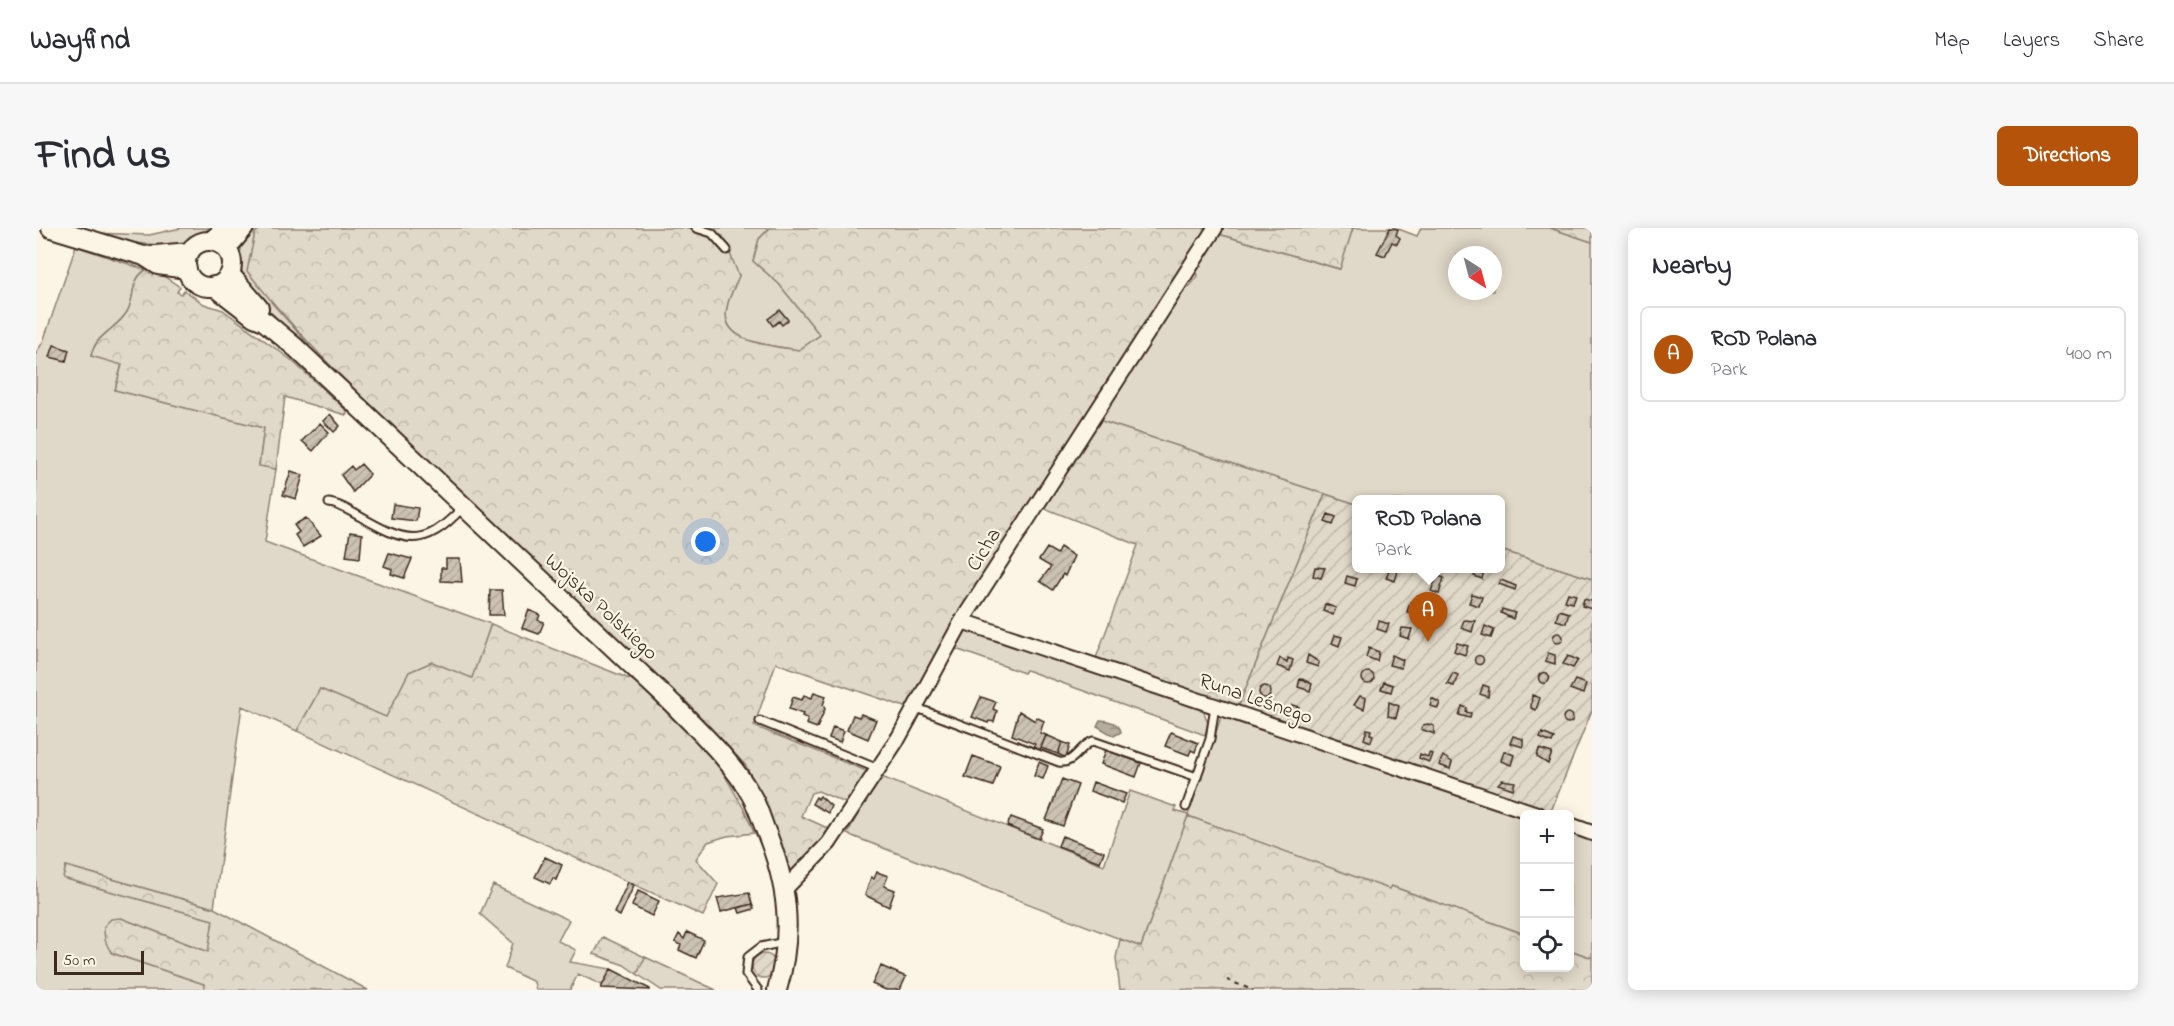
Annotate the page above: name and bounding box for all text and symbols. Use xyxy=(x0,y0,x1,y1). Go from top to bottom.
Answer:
text: Wayfind xyxy=(30,21,130,62)
text: Map xyxy=(1934,26,1970,56)
text: Layers xyxy=(2003,26,2060,56)
text: Share xyxy=(2093,26,2144,56)
text: Find us xyxy=(36,126,171,187)
button: Directions xyxy=(1997,126,2138,186)
north arrow xyxy=(1448,246,1502,300)
text: Nearby xyxy=(1652,248,1731,286)
text: ROD Polana xyxy=(1711,324,1817,356)
text: A xyxy=(1667,340,1680,369)
text: 400 m xyxy=(2066,340,2112,369)
text: Park xyxy=(1711,356,1747,385)
popup xyxy=(1352,495,1505,573)
text: ROD Polana xyxy=(1376,504,1481,536)
street label: Cicha xyxy=(960,523,1010,577)
your location xyxy=(691,527,720,556)
text: Park xyxy=(1376,536,1412,565)
street label: Wojska Polskiego xyxy=(536,547,664,670)
pin: A xyxy=(1408,592,1448,642)
street label: Runa Leśnego xyxy=(1194,666,1316,735)
map controls xyxy=(1520,810,1574,972)
button: + xyxy=(1520,810,1574,864)
button: − xyxy=(1520,864,1574,918)
button: locate xyxy=(1520,918,1574,972)
scale bar xyxy=(54,948,144,976)
text: 50 m xyxy=(63,949,95,973)

